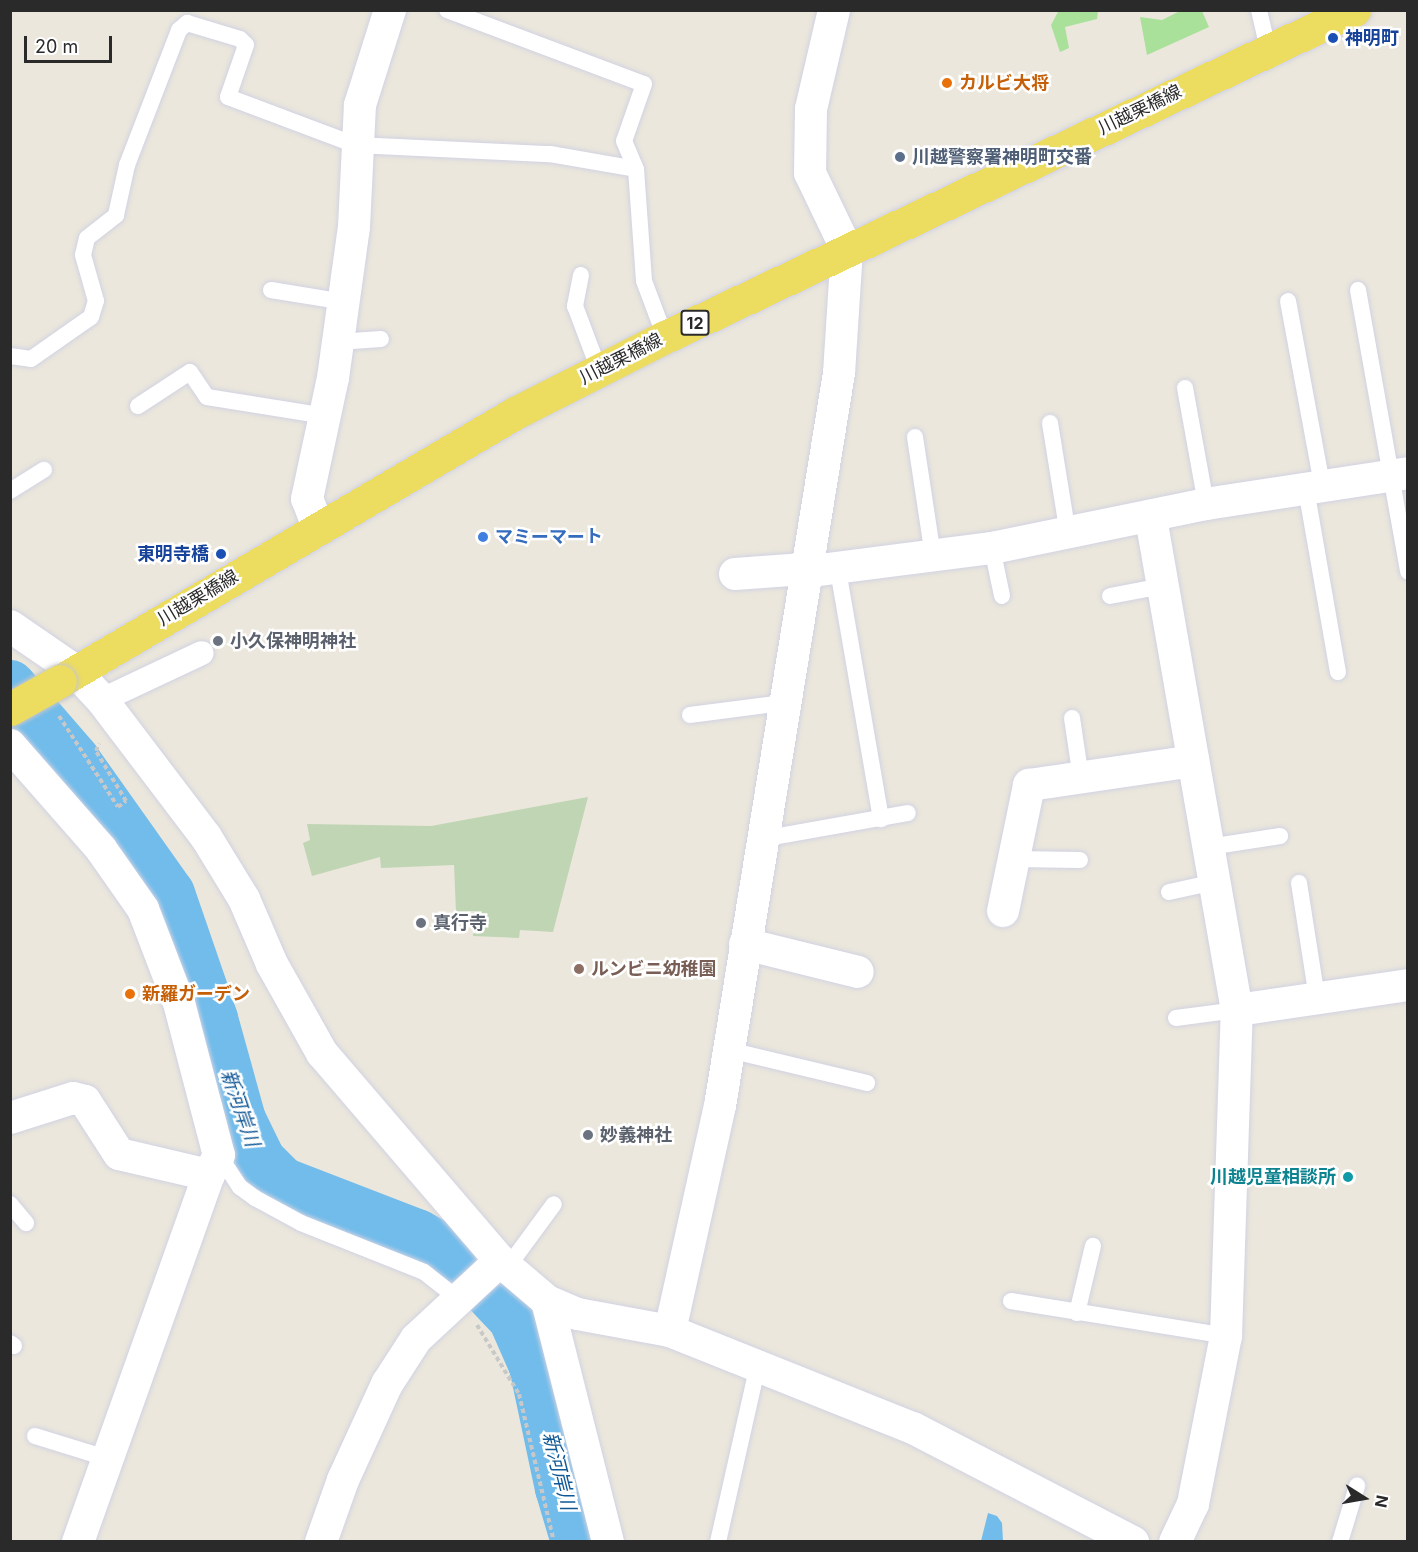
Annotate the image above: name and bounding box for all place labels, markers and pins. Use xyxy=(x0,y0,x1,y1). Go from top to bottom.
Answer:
place label: 神明町 xyxy=(1345,27,1399,49)
marker: 神明町 xyxy=(1326,31,1340,45)
place label: カルビ大将 xyxy=(959,72,1049,94)
marker: カルビ大将 xyxy=(940,76,954,90)
place label: 川越警察署神明町交番 xyxy=(912,146,1092,168)
marker: 川越警察署神明町交番 xyxy=(893,150,907,164)
place label: マミーマート xyxy=(495,526,603,548)
marker: マミーマート xyxy=(476,530,490,544)
place label: 東明寺橋 xyxy=(137,543,209,565)
marker: 東明寺橋 xyxy=(214,547,228,561)
place label: 小久保神明神社 xyxy=(230,630,356,652)
marker: 小久保神明神社 xyxy=(211,634,225,648)
place label: 真行寺 xyxy=(433,912,487,934)
marker: 真行寺 xyxy=(414,916,428,930)
place label: ルンビニ幼稚園 xyxy=(591,958,717,980)
marker: ルンビニ幼稚園 xyxy=(572,962,586,976)
place label: 新羅ガーデン xyxy=(142,983,250,1005)
marker: 新羅ガーデン xyxy=(123,987,137,1001)
place label: 妙義神社 xyxy=(600,1124,672,1146)
marker: 妙義神社 xyxy=(581,1128,595,1142)
place label: 川越児童相談所 xyxy=(1210,1166,1336,1188)
marker: 川越児童相談所 xyxy=(1341,1170,1355,1184)

